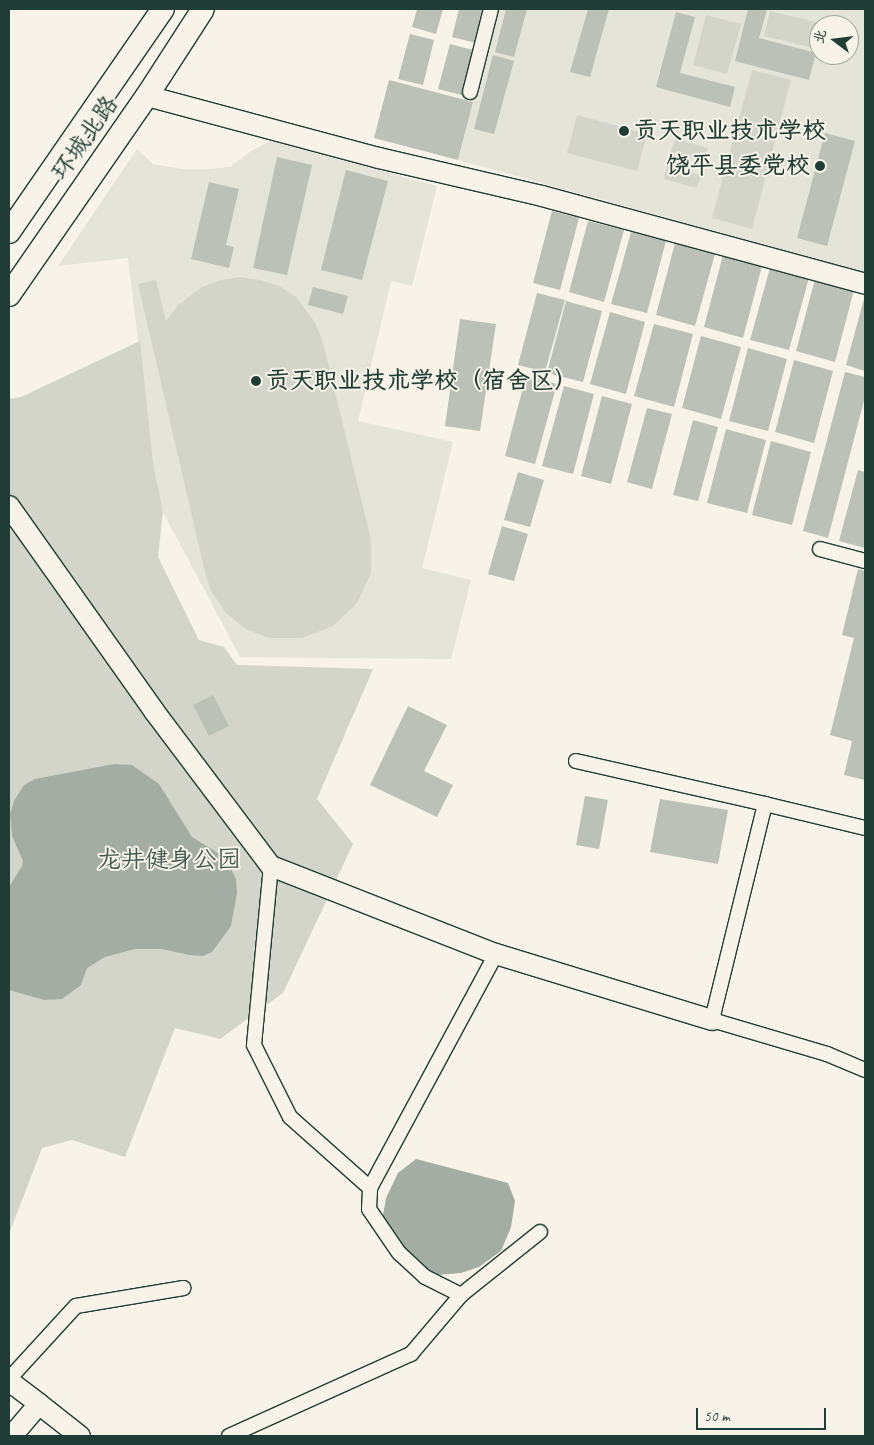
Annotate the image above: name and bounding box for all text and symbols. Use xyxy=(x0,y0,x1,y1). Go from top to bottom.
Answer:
north arrow xyxy=(809,15,859,65)
text: 北 xyxy=(810,27,830,45)
street label: 环城北路 xyxy=(46,90,124,186)
place label: 贡天职业技术学校 xyxy=(634,117,826,145)
marker: 贡天职业技术学校 xyxy=(618,125,630,137)
place label: 饶平县委党校 xyxy=(666,152,810,180)
marker: 饶平县委党校 xyxy=(814,160,826,172)
place label: 贡天职业技术学校（宿舍区） xyxy=(266,367,578,395)
marker: 贡天职业技术学校（宿舍区） xyxy=(250,375,262,387)
park label: 龙井健身公园 xyxy=(97,846,241,874)
scale bar xyxy=(699,1398,829,1430)
text: 50 m xyxy=(704,1407,730,1426)

